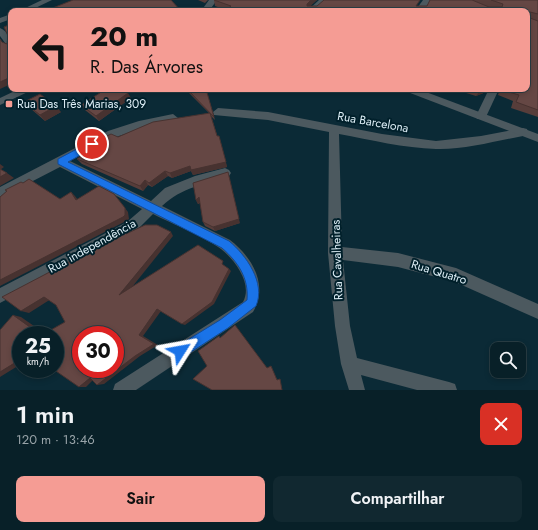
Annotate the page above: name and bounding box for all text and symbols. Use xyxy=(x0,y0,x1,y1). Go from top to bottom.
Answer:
text: 20 m xyxy=(90,16,158,57)
icon: left xyxy=(24,24,76,76)
text: R. Das Árvores xyxy=(90,54,203,80)
place label: Rua Das Três Marias, 309 xyxy=(17,95,146,113)
marker: Rua Das Três Marias, 309 xyxy=(4,99,14,109)
street label: Rua Barcelona xyxy=(336,107,410,137)
pin xyxy=(75,127,109,161)
icon: arrive xyxy=(81,133,103,155)
street label: Rua independência xyxy=(45,214,139,278)
street label: Rua Cavalheiras xyxy=(327,219,347,301)
street label: Rua Quatro xyxy=(409,255,469,289)
speed limit sign: 30 xyxy=(72,326,124,378)
position arrow xyxy=(159,330,201,372)
text: 25 xyxy=(25,332,51,361)
map controls xyxy=(490,342,526,378)
button: search xyxy=(490,342,526,378)
text: km/h xyxy=(27,354,49,369)
text: 1 min xyxy=(16,397,74,432)
button: close xyxy=(480,403,522,445)
text: 120 m · 13:46 xyxy=(16,430,95,449)
button: Sair xyxy=(16,476,265,522)
button: Compartilhar xyxy=(273,476,522,522)

